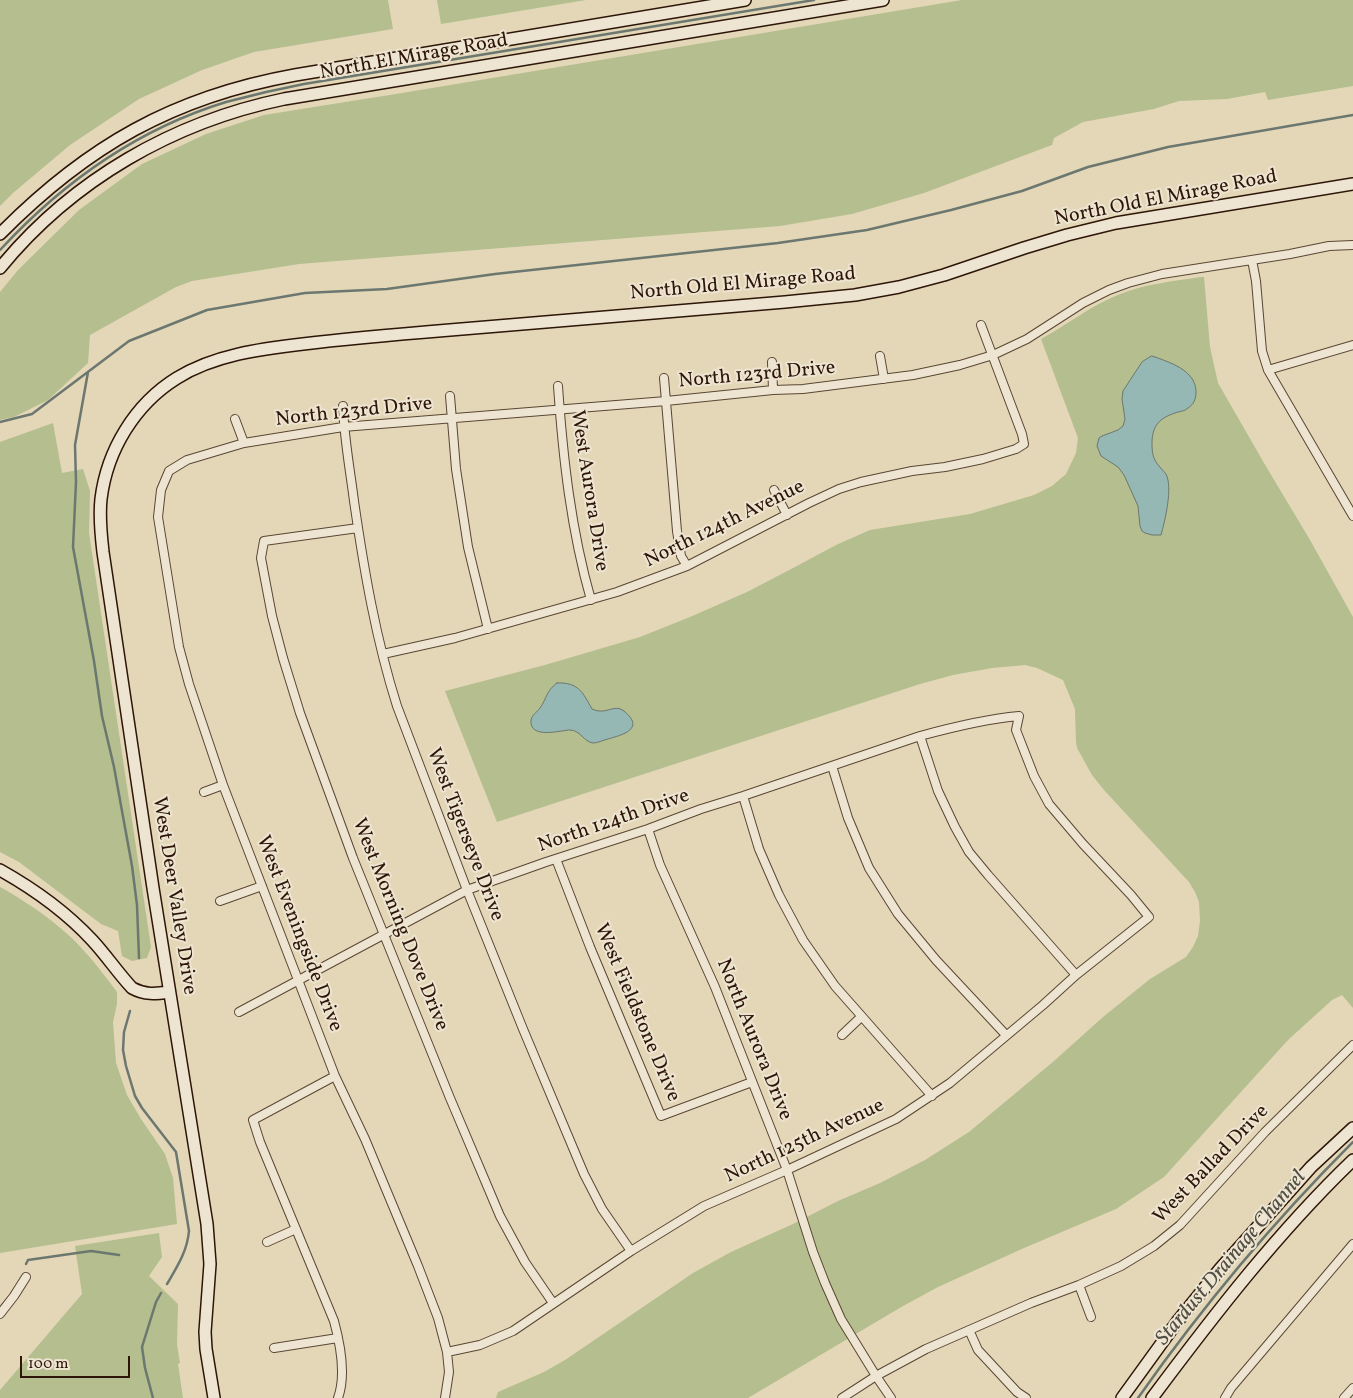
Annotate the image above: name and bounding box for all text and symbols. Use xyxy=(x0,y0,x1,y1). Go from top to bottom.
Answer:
street label: North El Mirage Road xyxy=(318,30,510,86)
street label: North Old El Mirage Road xyxy=(1053,166,1279,232)
street label: North Old El Mirage Road xyxy=(629,263,857,307)
street label: North 123rd Drive xyxy=(678,357,836,395)
street label: North 123rd Drive xyxy=(274,393,434,433)
street label: West Aurora Drive xyxy=(563,409,613,573)
street label: North 124th Avenue xyxy=(641,476,809,574)
street label: West Tigerseye Drive xyxy=(420,745,508,925)
street label: North 124th Drive xyxy=(535,785,693,859)
street label: West Deer Valley Drive xyxy=(145,795,201,997)
street label: West Morning Dove Drive xyxy=(345,815,453,1035)
street label: West Eveningside Drive xyxy=(250,833,346,1035)
street label: West Fieldstone Drive xyxy=(588,920,684,1106)
street label: North Aurora Drive xyxy=(710,956,796,1124)
street label: North 125th Avenue xyxy=(721,1095,889,1189)
street label: West Ballad Drive xyxy=(1149,1101,1275,1229)
water label: Stardust Drainage Channel xyxy=(1152,1166,1312,1352)
scale bar xyxy=(22,1346,132,1378)
text: 100 m xyxy=(28,1354,68,1375)

